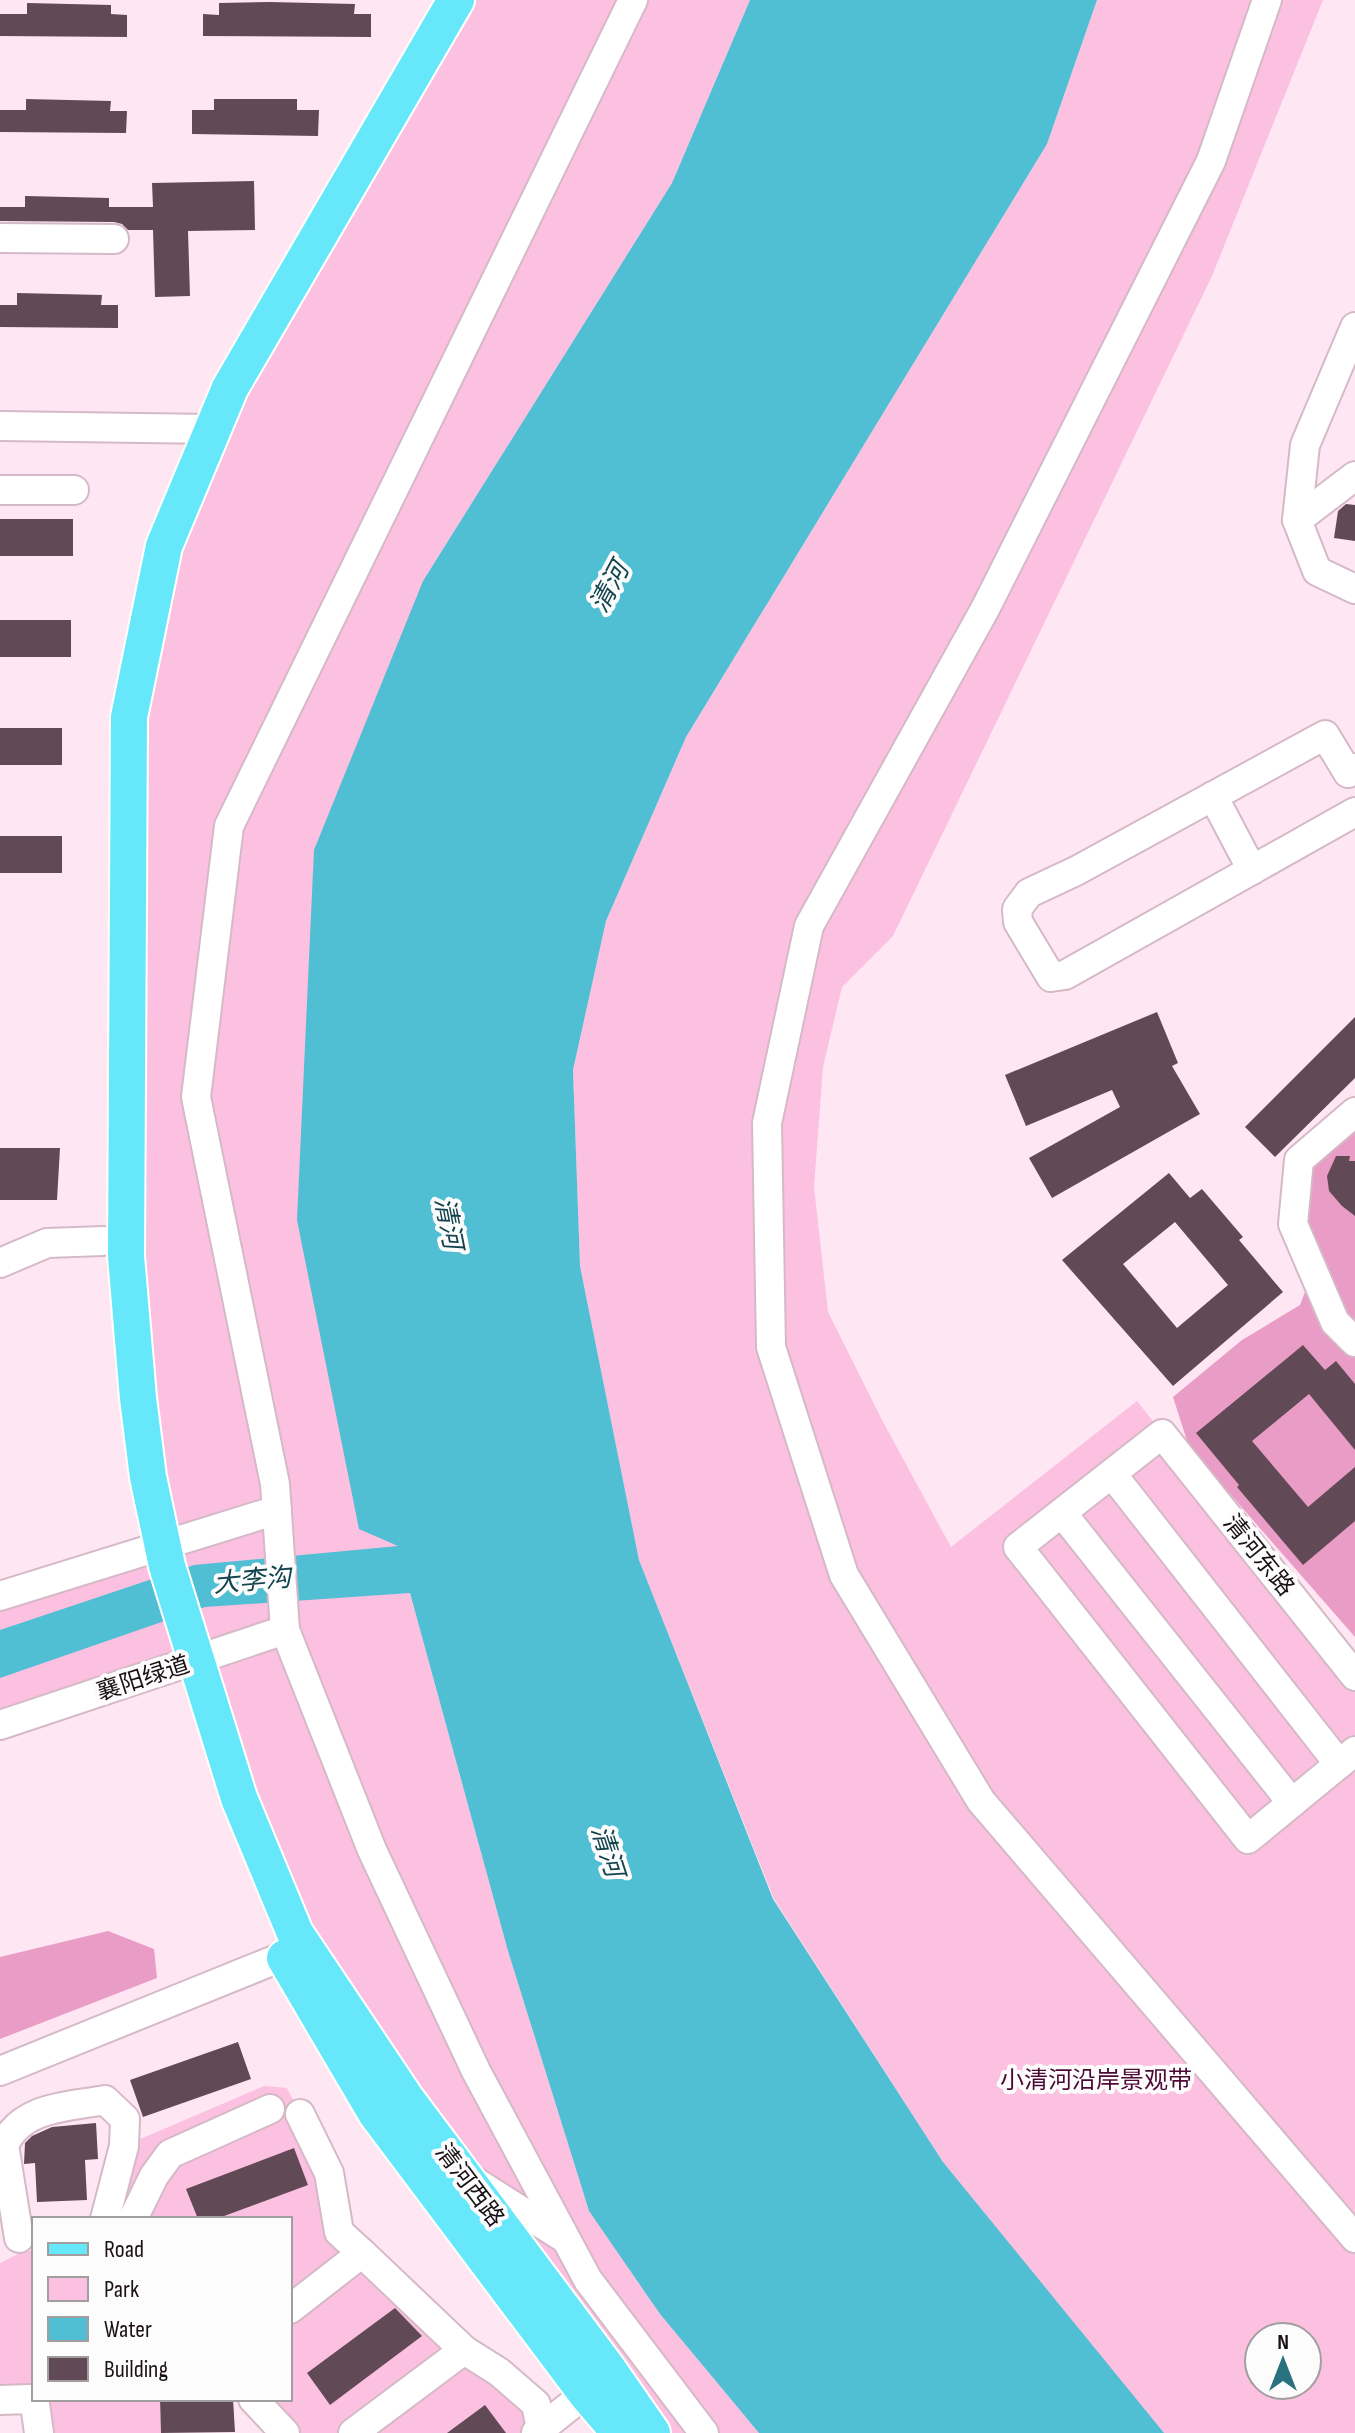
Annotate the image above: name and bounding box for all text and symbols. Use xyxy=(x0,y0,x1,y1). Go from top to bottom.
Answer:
water label: 清河 xyxy=(584,553,639,618)
water label: 清河 xyxy=(427,1195,469,1257)
street label: 清河东路 xyxy=(1217,1509,1300,1602)
water label: 大李沟 xyxy=(212,1562,295,1600)
street label: 襄阳绿道 xyxy=(93,1650,193,1707)
water label: 清河 xyxy=(584,1822,631,1886)
park label: 小清河沿岸景观带 xyxy=(1000,2066,1192,2095)
street label: 清河西路 xyxy=(429,2138,510,2232)
legend xyxy=(32,2217,292,2401)
text: Road xyxy=(104,2235,144,2264)
text: Park xyxy=(104,2275,139,2304)
text: Water xyxy=(104,2315,152,2344)
north arrow xyxy=(1243,2321,1323,2401)
text: N xyxy=(1277,2329,1289,2356)
text: Building xyxy=(104,2355,168,2384)

